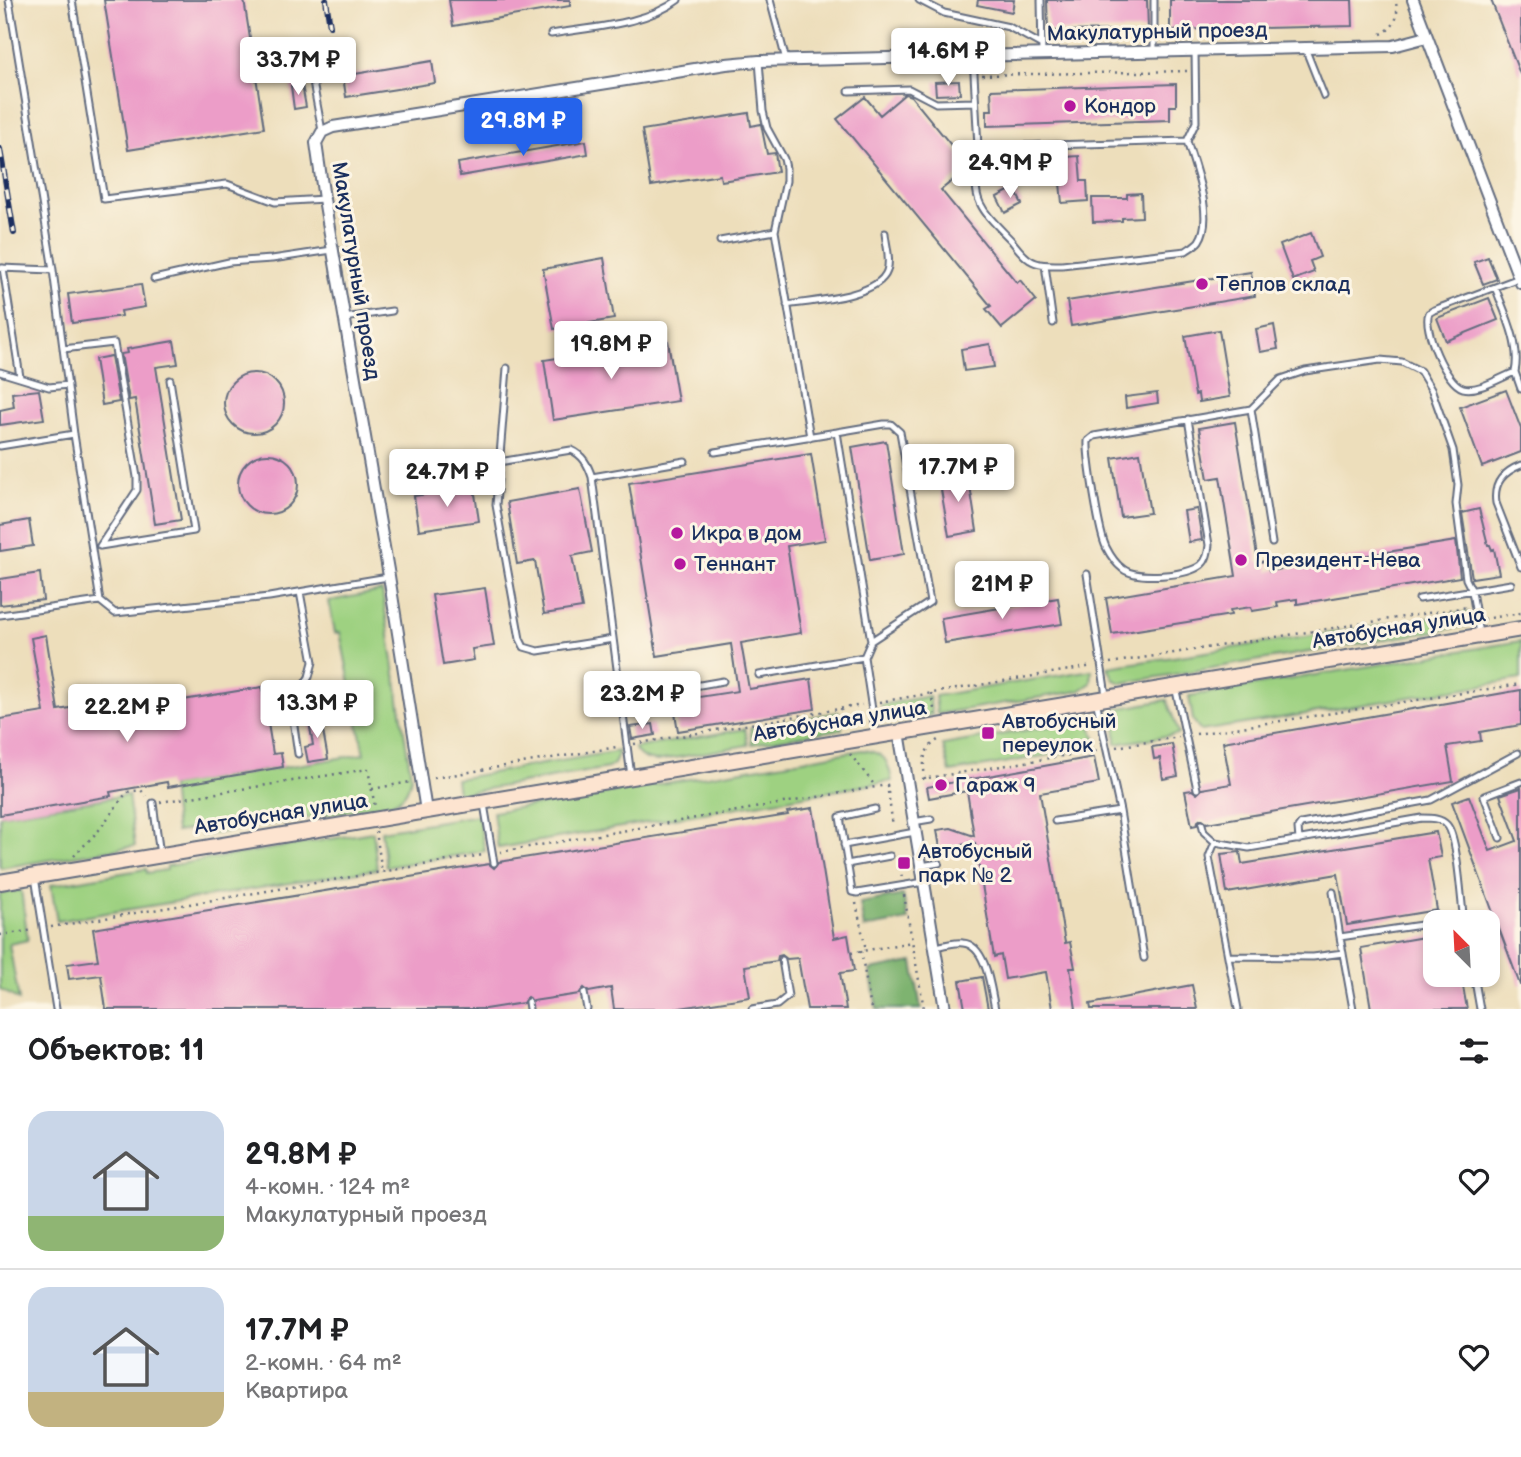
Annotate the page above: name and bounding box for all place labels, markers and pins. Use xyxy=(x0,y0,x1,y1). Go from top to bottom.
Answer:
pin: 14.6M ₽ xyxy=(883,28,1013,88)
pin: 33.7M ₽ xyxy=(233,38,363,97)
place label: Кондор xyxy=(1084,94,1156,119)
marker: Кондор xyxy=(1062,98,1078,114)
pin: 29.8M ₽ xyxy=(458,99,588,158)
pin: 24.9M ₽ xyxy=(945,140,1075,200)
place label: Теплов склад xyxy=(1216,272,1350,297)
marker: Теплов склад xyxy=(1194,276,1210,292)
pin: 19.8M ₽ xyxy=(546,322,676,381)
pin: 17.7M ₽ xyxy=(893,444,1023,504)
pin: 24.7M ₽ xyxy=(382,449,512,509)
place label: Икра в дом xyxy=(691,521,802,546)
marker: Икра в дом xyxy=(669,525,685,541)
place label: Президент-Нева xyxy=(1255,548,1421,573)
place label: Теннант xyxy=(694,552,776,577)
marker: Президент-Нева xyxy=(1233,552,1249,568)
marker: Теннант xyxy=(672,556,688,572)
pin: 21M ₽ xyxy=(953,562,1051,621)
pin: 23.2M ₽ xyxy=(577,672,707,731)
pin: 13.3M ₽ xyxy=(252,680,382,740)
pin: 22.2M ₽ xyxy=(62,684,192,744)
place label: Автобусный переулок xyxy=(1001,709,1117,758)
marker: Автобусный переулок xyxy=(980,725,996,741)
place label: Гараж 9 xyxy=(955,773,1036,798)
marker: Гараж 9 xyxy=(933,777,949,793)
place label: Автобусный парк № 2 xyxy=(917,839,1033,888)
marker: Автобусный парк № 2 xyxy=(896,855,912,871)

